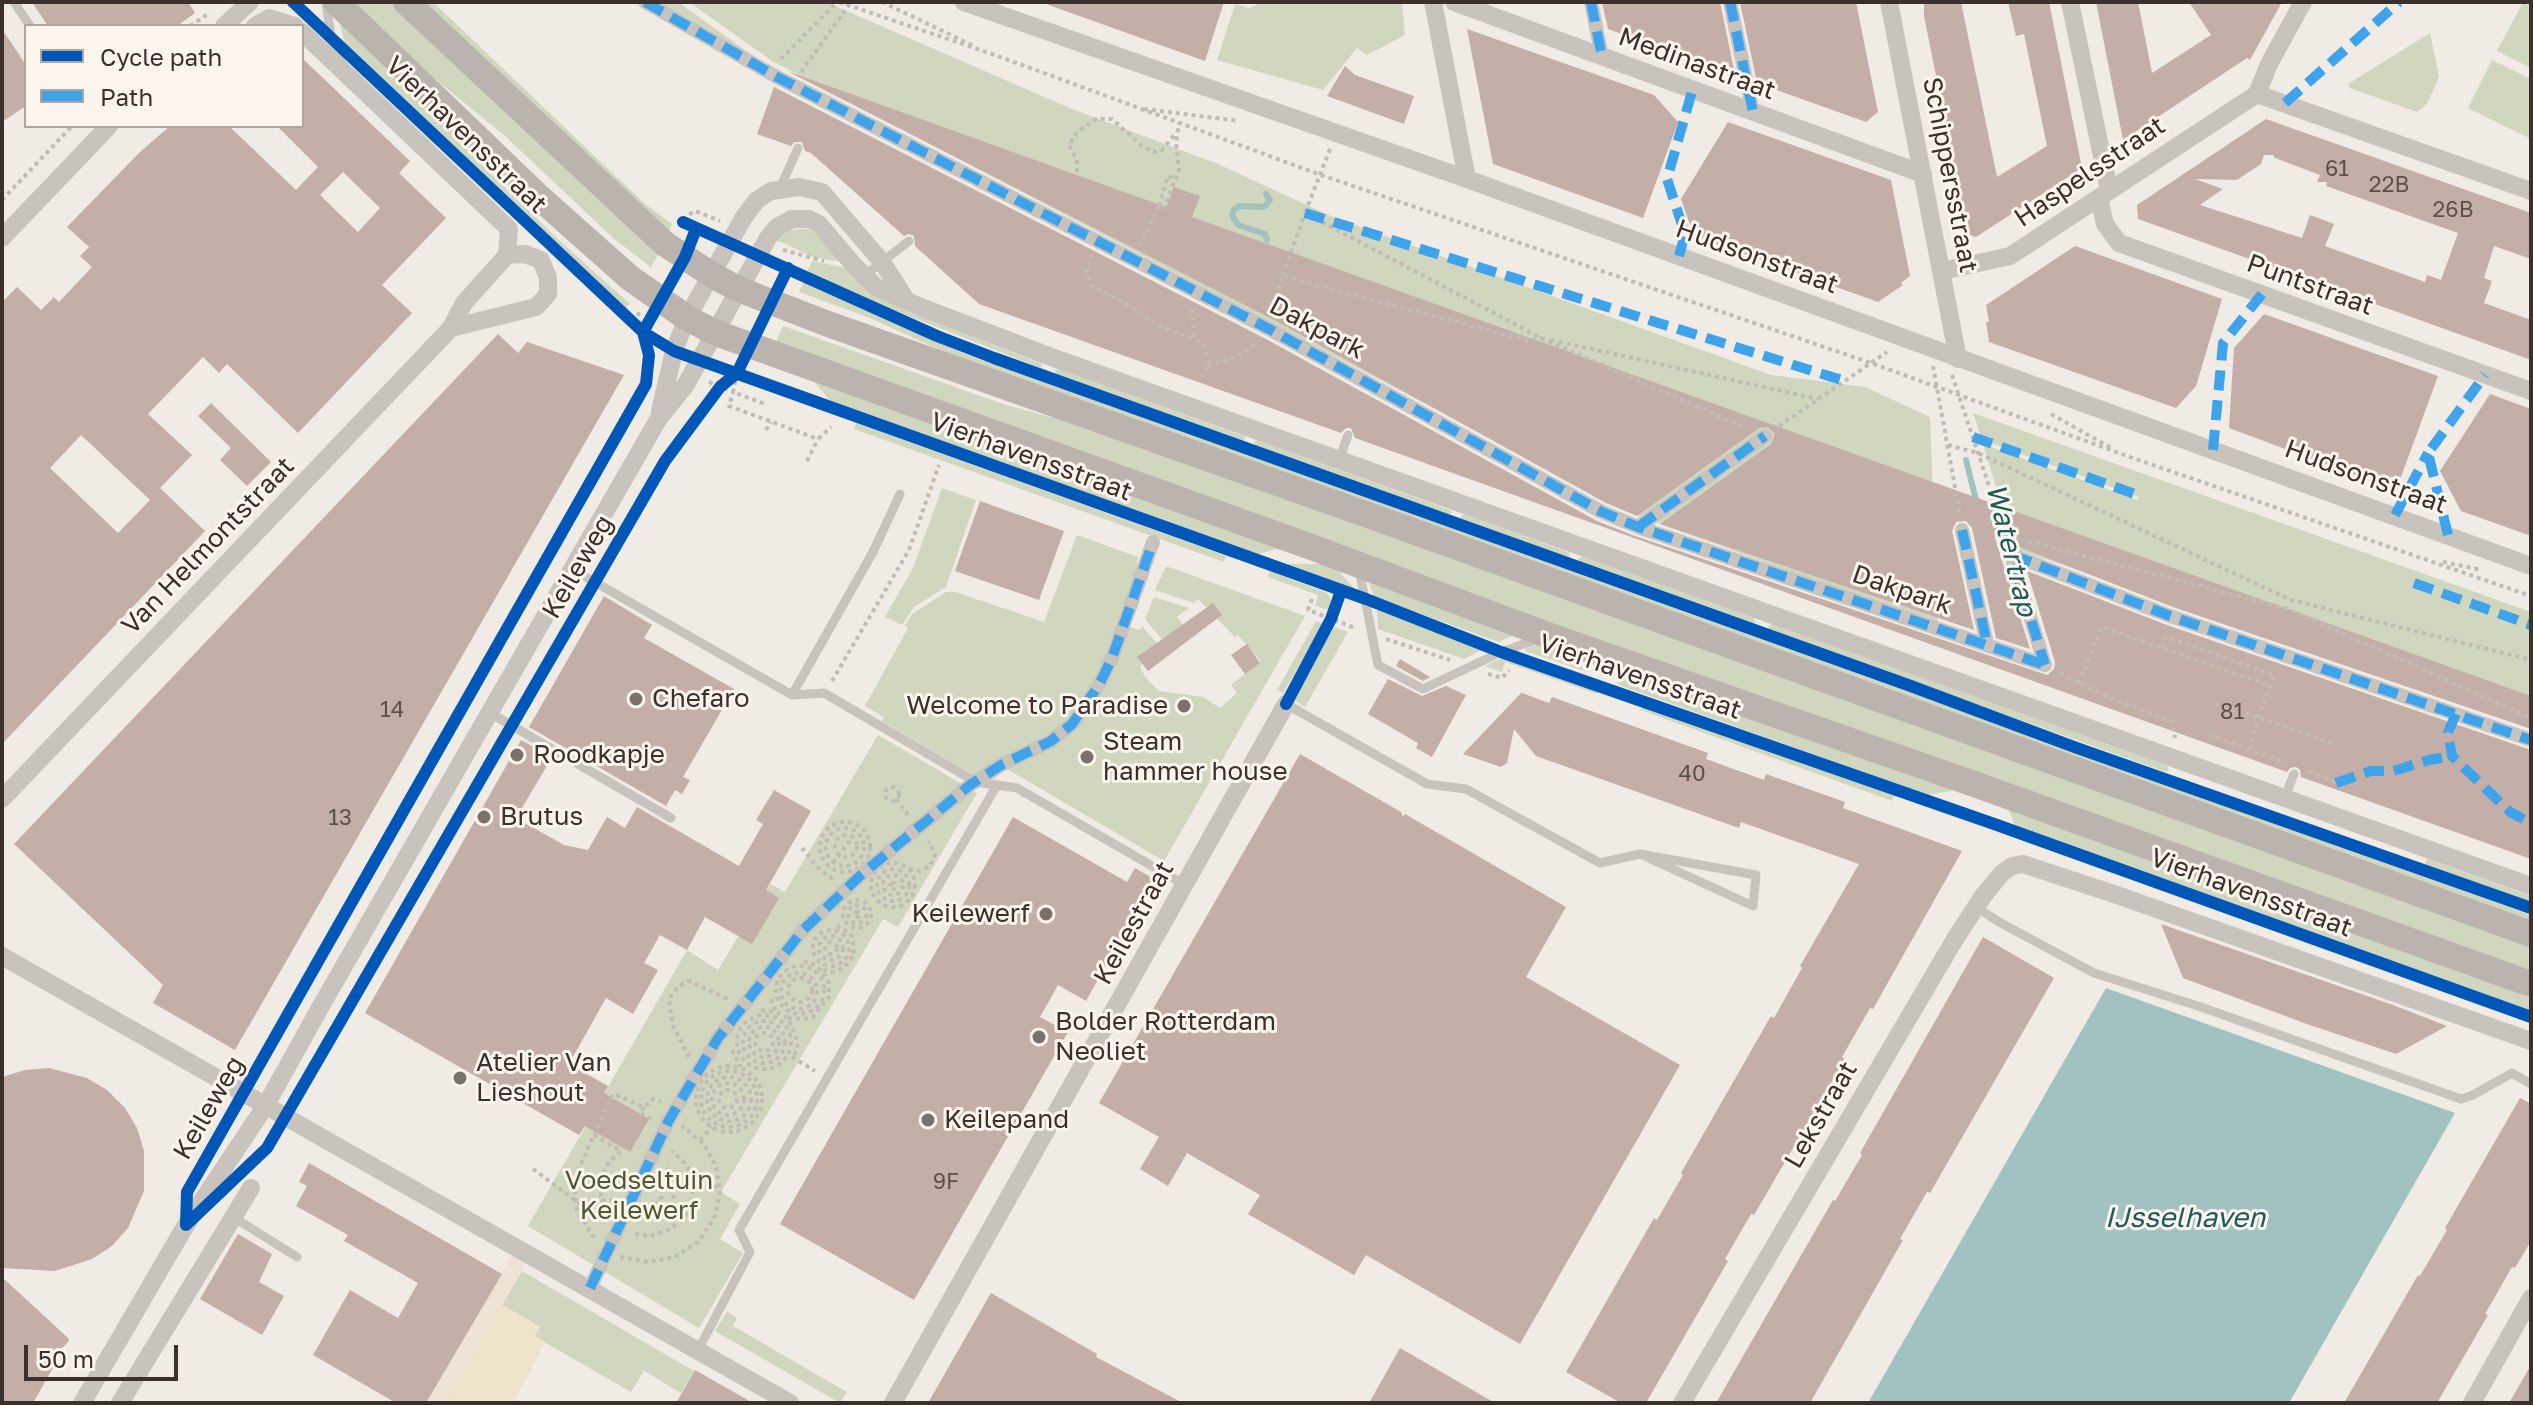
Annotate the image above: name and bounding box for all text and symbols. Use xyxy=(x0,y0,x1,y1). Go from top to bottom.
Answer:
street label: Medinastraat xyxy=(1614,21,1780,107)
legend xyxy=(24,24,304,128)
text: Cycle path xyxy=(100,42,222,71)
street label: Vierhavensstraat xyxy=(379,50,553,220)
street label: Schippersstraat xyxy=(1916,75,1984,275)
text: Path xyxy=(100,82,153,111)
street label: Haspelsstraat xyxy=(2009,110,2171,234)
house number: 61 xyxy=(2325,156,2349,182)
house number: 22B xyxy=(2369,172,2409,198)
house number: 26B xyxy=(2433,197,2473,223)
street label: Hudsonstraat xyxy=(1672,213,1842,301)
street label: Puntstraat xyxy=(2242,248,2378,322)
street label: Dakpark xyxy=(1264,290,1370,366)
street label: Vierhavensstraat xyxy=(926,406,1136,508)
street label: Hudsonstraat xyxy=(2281,433,2451,521)
street label: Van Helmontstraat xyxy=(115,451,301,641)
water label: Watertrap xyxy=(1978,480,2044,620)
street label: Keileweg xyxy=(536,510,620,624)
street label: Dakpark xyxy=(1848,558,1956,622)
street label: Vierhavensstraat xyxy=(1535,628,1745,726)
place label: Chefaro xyxy=(652,683,750,715)
marker: Chefaro xyxy=(627,690,645,708)
place label: Welcome to Paradise xyxy=(906,690,1168,722)
house number: 14 xyxy=(380,697,404,723)
marker: Welcome to Paradise xyxy=(1175,697,1193,715)
house number: 81 xyxy=(2220,699,2244,725)
place label: Steam hammer house xyxy=(1103,726,1288,788)
place label: Roodkapje xyxy=(533,739,665,771)
marker: Roodkapje xyxy=(508,746,526,764)
marker: Steam hammer house xyxy=(1078,748,1096,766)
house number: 40 xyxy=(1678,761,1706,787)
place label: Brutus xyxy=(500,801,583,833)
house number: 13 xyxy=(328,805,352,831)
marker: Brutus xyxy=(475,808,493,826)
street label: Vierhavensstraat xyxy=(2146,842,2356,944)
street label: Keilestraat xyxy=(1087,856,1181,990)
place label: Keilewerf xyxy=(912,898,1030,930)
marker: Keilewerf xyxy=(1037,905,1055,923)
place label: Bolder Rotterdam Neoliet xyxy=(1055,1006,1276,1068)
marker: Bolder Rotterdam Neoliet xyxy=(1030,1028,1048,1046)
place label: Atelier Van Lieshout xyxy=(476,1047,611,1108)
street label: Keileweg xyxy=(167,1051,251,1165)
street label: Lekstraat xyxy=(1778,1056,1864,1174)
marker: Atelier Van Lieshout xyxy=(451,1069,469,1087)
place label: Keilepand xyxy=(944,1104,1069,1136)
marker: Keilepand xyxy=(919,1111,937,1129)
park label: Voedseltuin Keilewerf xyxy=(565,1165,713,1226)
house number: 9F xyxy=(933,1169,959,1195)
water label: IJsselhaven xyxy=(2105,1201,2265,1235)
scale bar xyxy=(28,1329,182,1379)
text: 50 m xyxy=(38,1344,94,1373)

